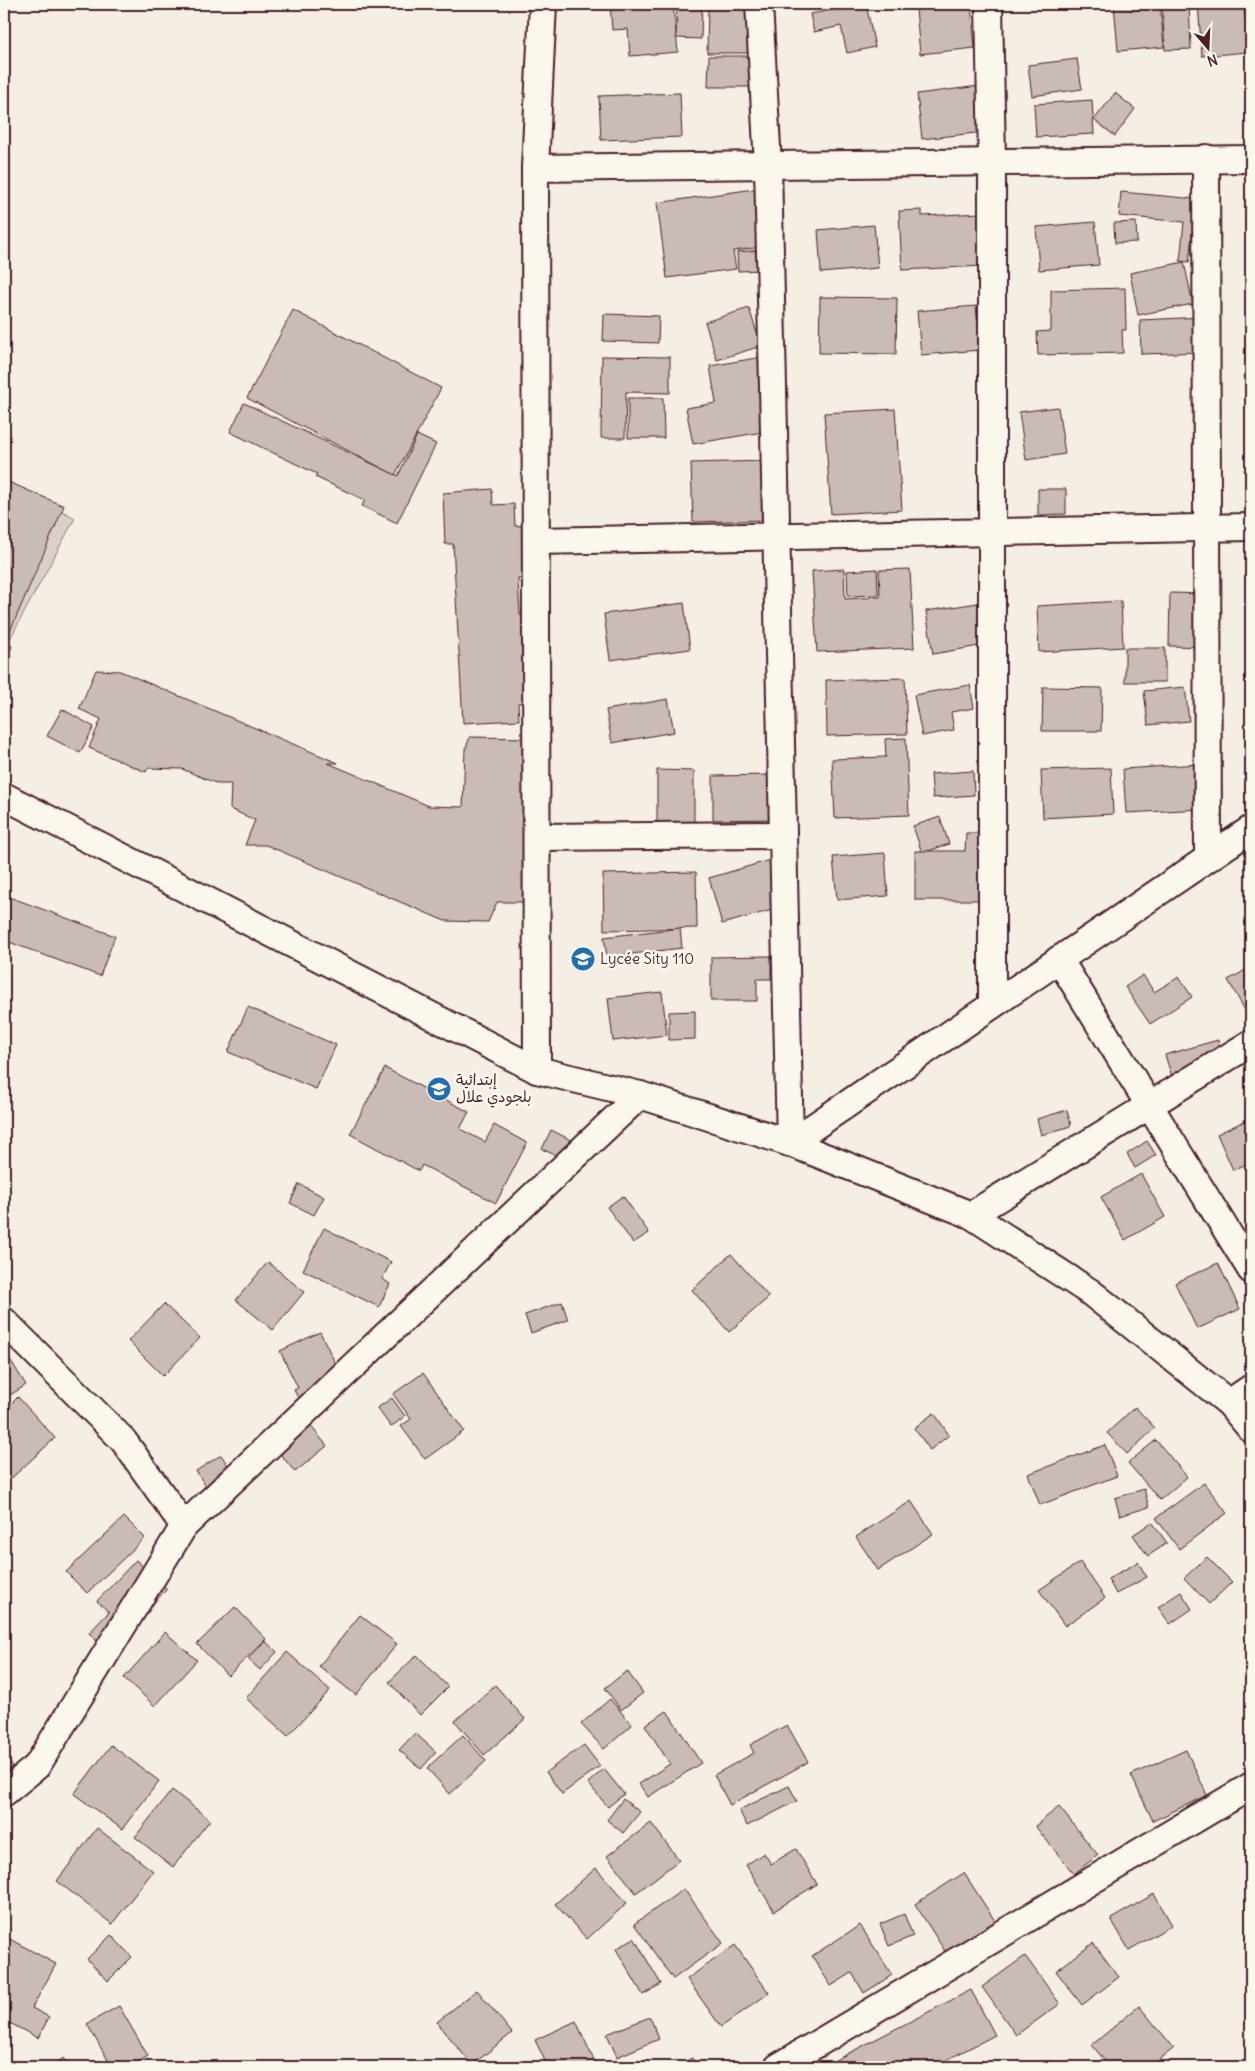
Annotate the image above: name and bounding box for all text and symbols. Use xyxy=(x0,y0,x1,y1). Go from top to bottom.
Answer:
north arrow xyxy=(1182,22,1232,72)
text: N xyxy=(1205,50,1220,70)
school or university icon: Lycée Sity 110 xyxy=(570,946,596,972)
place label: Lycée Sity 110 xyxy=(600,949,694,968)
place label: إبتدائية بلجودي علال xyxy=(456,1070,532,1108)
school or university icon: إبتدائية بلجودي علال xyxy=(426,1076,452,1102)

